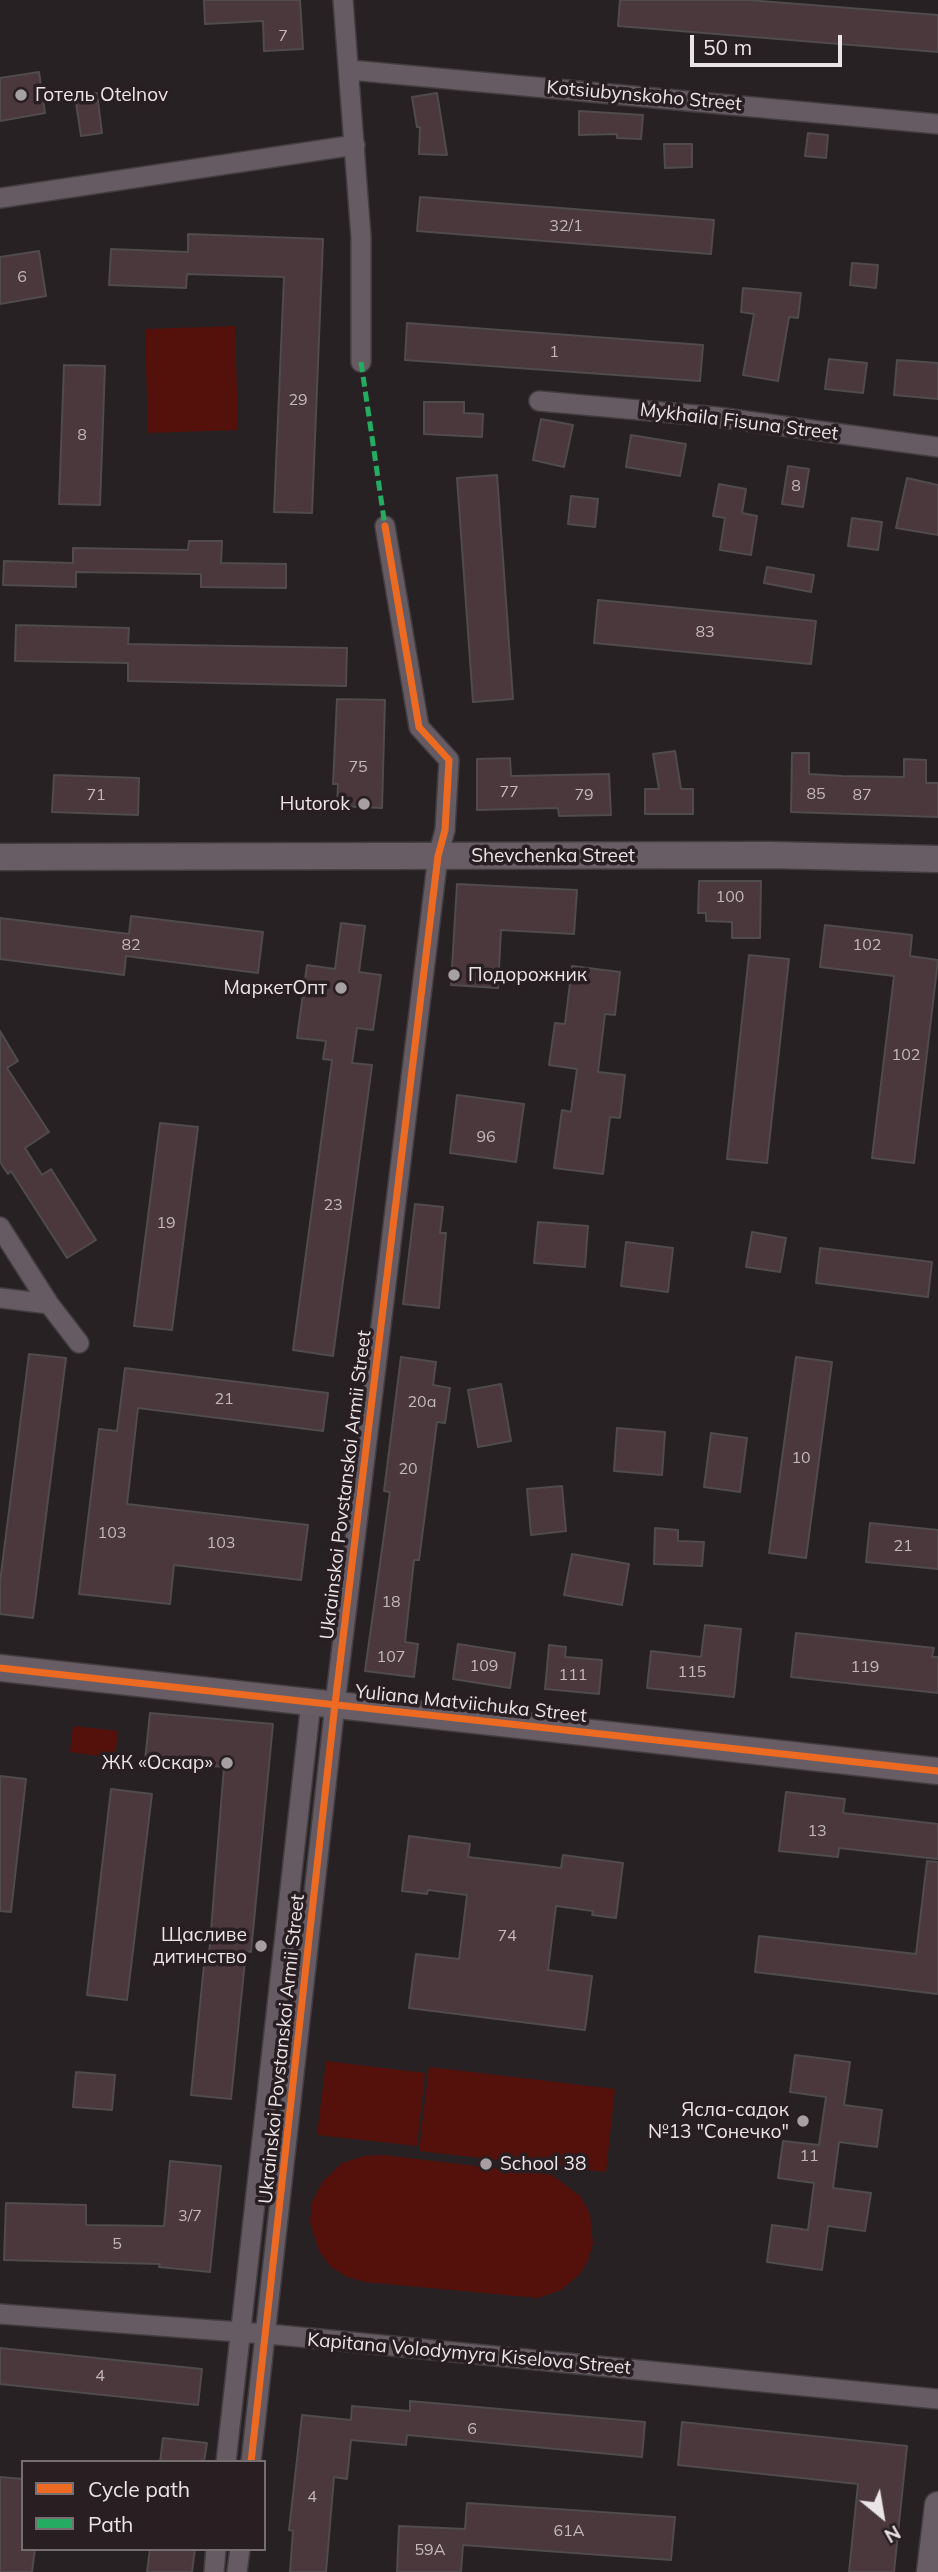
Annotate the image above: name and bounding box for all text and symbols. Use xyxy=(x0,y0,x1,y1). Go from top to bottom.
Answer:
scale bar xyxy=(693,21,845,65)
house number: 7 xyxy=(278,26,288,46)
text: 50 m xyxy=(703,34,752,60)
street label: Kotsiubynskoho Street xyxy=(545,76,743,116)
place label: Готель Otelnov xyxy=(35,84,168,106)
marker: Готель Otelnov xyxy=(13,87,29,103)
house number: 32/1 xyxy=(549,216,583,236)
house number: 6 xyxy=(17,267,27,287)
house number: 1 xyxy=(549,342,559,362)
house number: 29 xyxy=(288,390,308,410)
street label: Mykhaila Fisuna Street xyxy=(638,399,840,445)
house number: 8 xyxy=(77,425,87,445)
house number: 8 xyxy=(791,476,801,496)
house number: 83 xyxy=(695,622,715,642)
house number: 75 xyxy=(348,757,368,777)
house number: 77 xyxy=(499,782,519,802)
house number: 85 xyxy=(806,784,826,804)
house number: 71 xyxy=(86,785,106,805)
house number: 79 xyxy=(574,785,594,805)
house number: 87 xyxy=(852,785,872,805)
place label: Hutorok xyxy=(280,793,350,815)
marker: Hutorok xyxy=(356,796,372,812)
street label: Shevchenka Street xyxy=(471,845,635,867)
house number: 100 xyxy=(716,887,744,907)
house number: 82 xyxy=(121,935,141,955)
house number: 102 xyxy=(853,935,881,955)
place label: Подорожник xyxy=(468,964,587,986)
marker: Подорожник xyxy=(446,967,462,983)
place label: МаркетОпт xyxy=(224,977,327,999)
marker: МаркетОпт xyxy=(333,980,349,996)
house number: 102 xyxy=(892,1045,920,1065)
house number: 96 xyxy=(476,1127,496,1147)
house number: 23 xyxy=(323,1195,343,1215)
house number: 19 xyxy=(156,1213,176,1233)
street label: Ukrainskoi Povstanskoi Armii Street xyxy=(316,1329,376,1641)
house number: 21 xyxy=(214,1389,234,1409)
house number: 20а xyxy=(408,1392,436,1412)
house number: 10 xyxy=(791,1448,811,1468)
house number: 20 xyxy=(398,1459,418,1479)
house number: 103 xyxy=(98,1523,126,1543)
house number: 103 xyxy=(207,1533,235,1553)
house number: 21 xyxy=(893,1536,913,1556)
house number: 18 xyxy=(381,1592,401,1612)
house number: 107 xyxy=(377,1647,405,1667)
house number: 109 xyxy=(470,1656,498,1676)
house number: 119 xyxy=(851,1657,879,1677)
house number: 115 xyxy=(678,1662,706,1682)
house number: 111 xyxy=(559,1665,587,1685)
street label: Yuliana Matviichuka Street xyxy=(354,1680,588,1728)
place label: ЖК «Оскар» xyxy=(102,1752,213,1774)
marker: ЖК «Оскар» xyxy=(219,1755,235,1771)
house number: 13 xyxy=(807,1821,827,1841)
street label: Ukrainskoi Povstanskoi Armii Street xyxy=(254,1893,310,2205)
place label: Щасливе дитинство xyxy=(153,1924,247,1968)
house number: 74 xyxy=(497,1926,517,1946)
marker: Щасливе дитинство xyxy=(253,1938,269,1954)
place label: Ясла-садок №13 "Сонечко" xyxy=(648,2099,789,2143)
marker: Ясла-садок №13 "Сонечко" xyxy=(795,2113,811,2129)
house number: 11 xyxy=(799,2146,819,2166)
place label: School 38 xyxy=(500,2153,586,2175)
marker: School 38 xyxy=(478,2156,494,2172)
house number: 3/7 xyxy=(178,2206,202,2226)
house number: 5 xyxy=(112,2234,122,2254)
street label: Kapitana Volodymyra Kiselova Street xyxy=(306,2328,632,2380)
house number: 4 xyxy=(95,2366,105,2386)
house number: 6 xyxy=(467,2419,477,2439)
legend xyxy=(21,2460,266,2551)
text: Cycle path xyxy=(88,2476,190,2502)
north arrow xyxy=(847,2481,917,2551)
house number: 4 xyxy=(307,2487,317,2507)
text: Path xyxy=(88,2511,133,2537)
text: N xyxy=(880,2520,905,2548)
house number: 61А xyxy=(554,2521,584,2541)
house number: 59А xyxy=(415,2540,445,2560)

